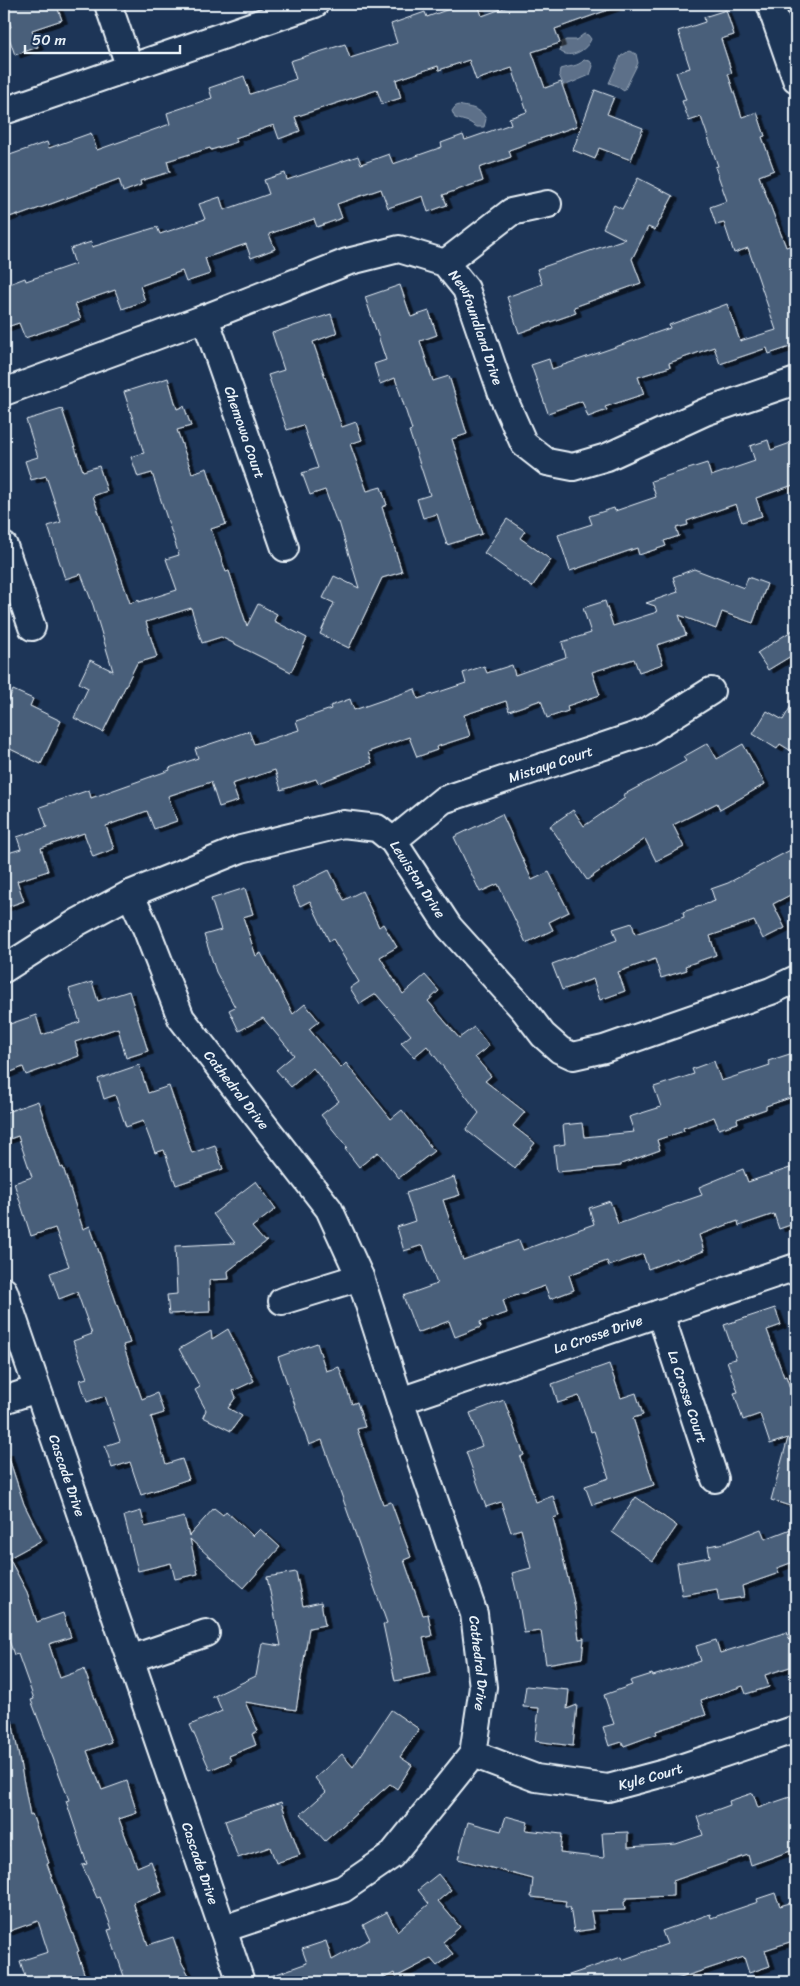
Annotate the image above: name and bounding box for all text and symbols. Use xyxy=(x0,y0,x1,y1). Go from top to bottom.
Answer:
scale bar xyxy=(25,22,180,54)
text: 50 m xyxy=(32,27,67,53)
street label: Newfoundland Drive xyxy=(442,264,510,389)
street label: Chemowa Court xyxy=(217,383,272,482)
street label: Mistaya Court xyxy=(505,739,596,790)
street label: Lewiston Drive xyxy=(383,835,452,924)
street label: Cathedral Drive xyxy=(197,1045,276,1136)
street label: La Crosse Drive xyxy=(550,1308,646,1361)
street label: La Crosse Court xyxy=(660,1347,714,1446)
street label: Cascade Drive xyxy=(41,1431,93,1520)
street label: Cathedral Drive xyxy=(461,1614,495,1713)
street label: Kyle Court xyxy=(615,1756,686,1798)
street label: Cascade Drive xyxy=(174,1819,226,1908)

